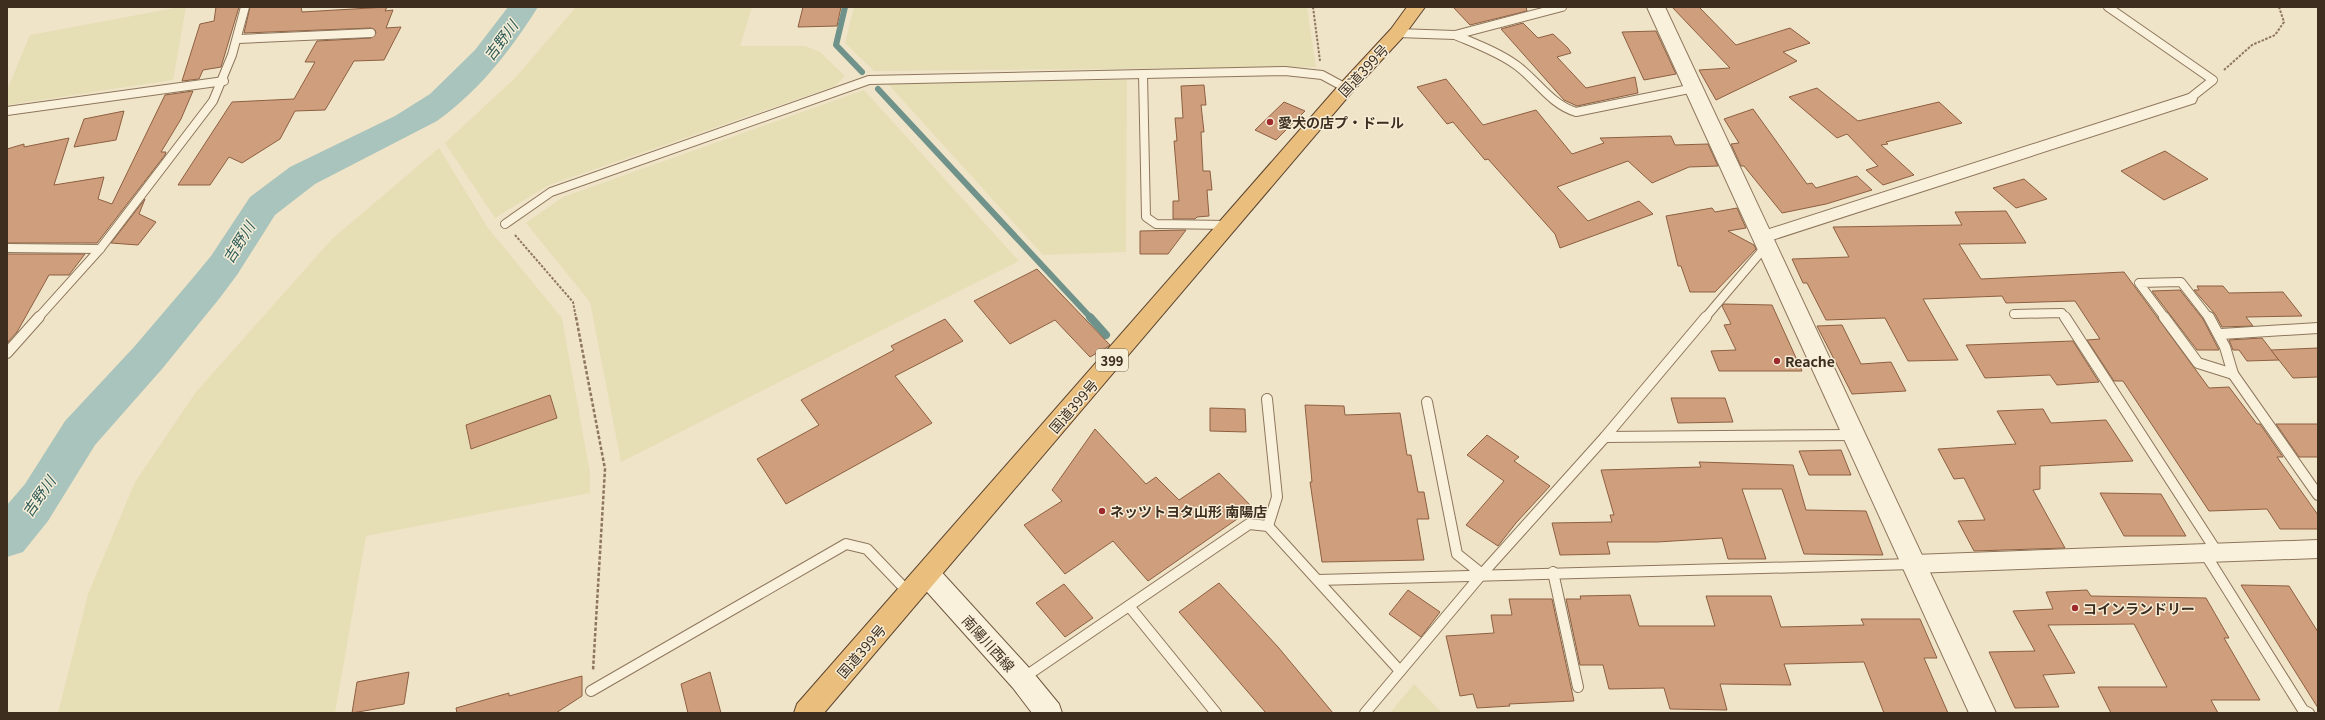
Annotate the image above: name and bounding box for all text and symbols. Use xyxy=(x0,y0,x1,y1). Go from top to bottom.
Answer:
water label: 吉野川 xyxy=(478,14,523,64)
street label: 国道399号 xyxy=(1333,39,1393,101)
place label: 愛犬の店プ・ドール xyxy=(1278,112,1404,132)
marker: 愛犬の店プ・ドール xyxy=(1265,117,1275,127)
water label: 吉野川 xyxy=(217,216,260,267)
road number: 399 xyxy=(1096,349,1128,371)
place label: Reache xyxy=(1785,351,1835,371)
marker: Reache xyxy=(1772,356,1782,366)
street label: 国道399号 xyxy=(1044,375,1102,437)
water label: 吉野川 xyxy=(16,470,61,520)
place label: ネッツトヨタ山形 南陽店 xyxy=(1110,501,1267,521)
marker: ネッツトヨタ山形 南陽店 xyxy=(1097,506,1107,516)
place label: コインランドリー xyxy=(2083,598,2195,618)
marker: コインランドリー xyxy=(2070,603,2080,613)
street label: 南陽川西線 xyxy=(958,610,1020,676)
street label: 国道399号 xyxy=(832,620,890,682)

